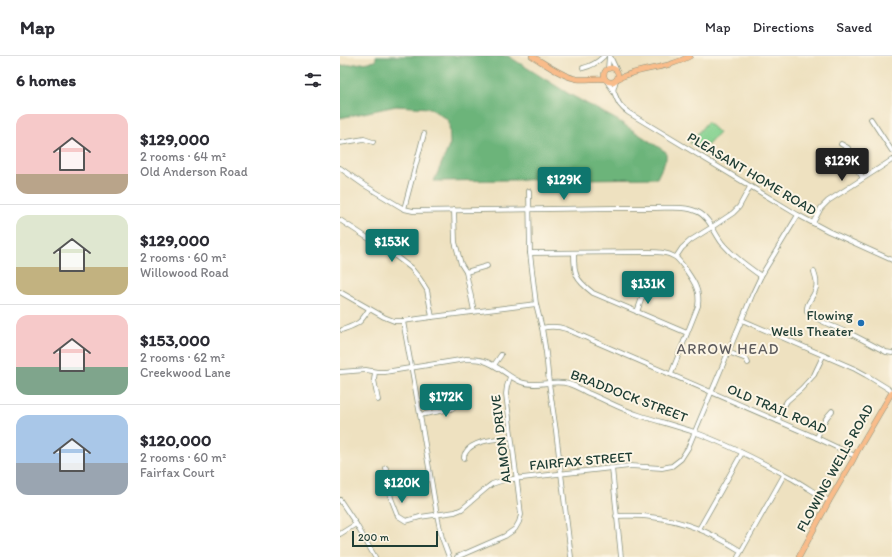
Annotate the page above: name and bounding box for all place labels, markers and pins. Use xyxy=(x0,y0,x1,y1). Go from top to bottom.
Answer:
pin: $129K xyxy=(814,148,870,182)
pin: $129K xyxy=(536,167,592,201)
pin: $153K xyxy=(364,229,420,263)
pin: $131K xyxy=(620,271,676,305)
place label: Flowing Wells Theater xyxy=(771,307,854,340)
marker: Flowing Wells Theater xyxy=(856,318,866,328)
pin: $172K xyxy=(418,384,474,418)
pin: $120K xyxy=(374,470,430,504)

